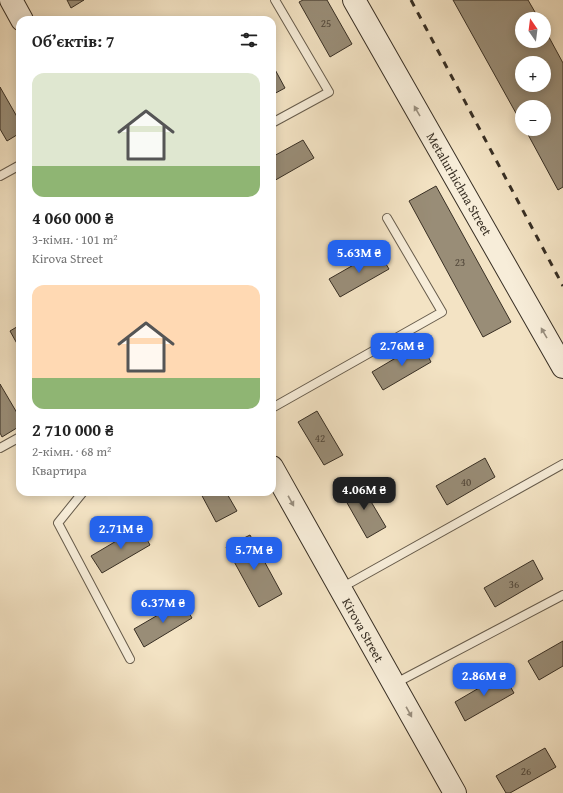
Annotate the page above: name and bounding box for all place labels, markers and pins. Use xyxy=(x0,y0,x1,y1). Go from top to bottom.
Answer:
pin: 5.63M ₴ xyxy=(322,240,396,274)
pin: 2.76M ₴ xyxy=(365,333,439,367)
pin: 4.06M ₴ xyxy=(327,477,401,511)
pin: 2.71M ₴ xyxy=(84,516,158,550)
pin: 5.7M ₴ xyxy=(221,537,287,571)
pin: 6.37M ₴ xyxy=(126,590,200,624)
pin: 2.86M ₴ xyxy=(447,663,521,697)

